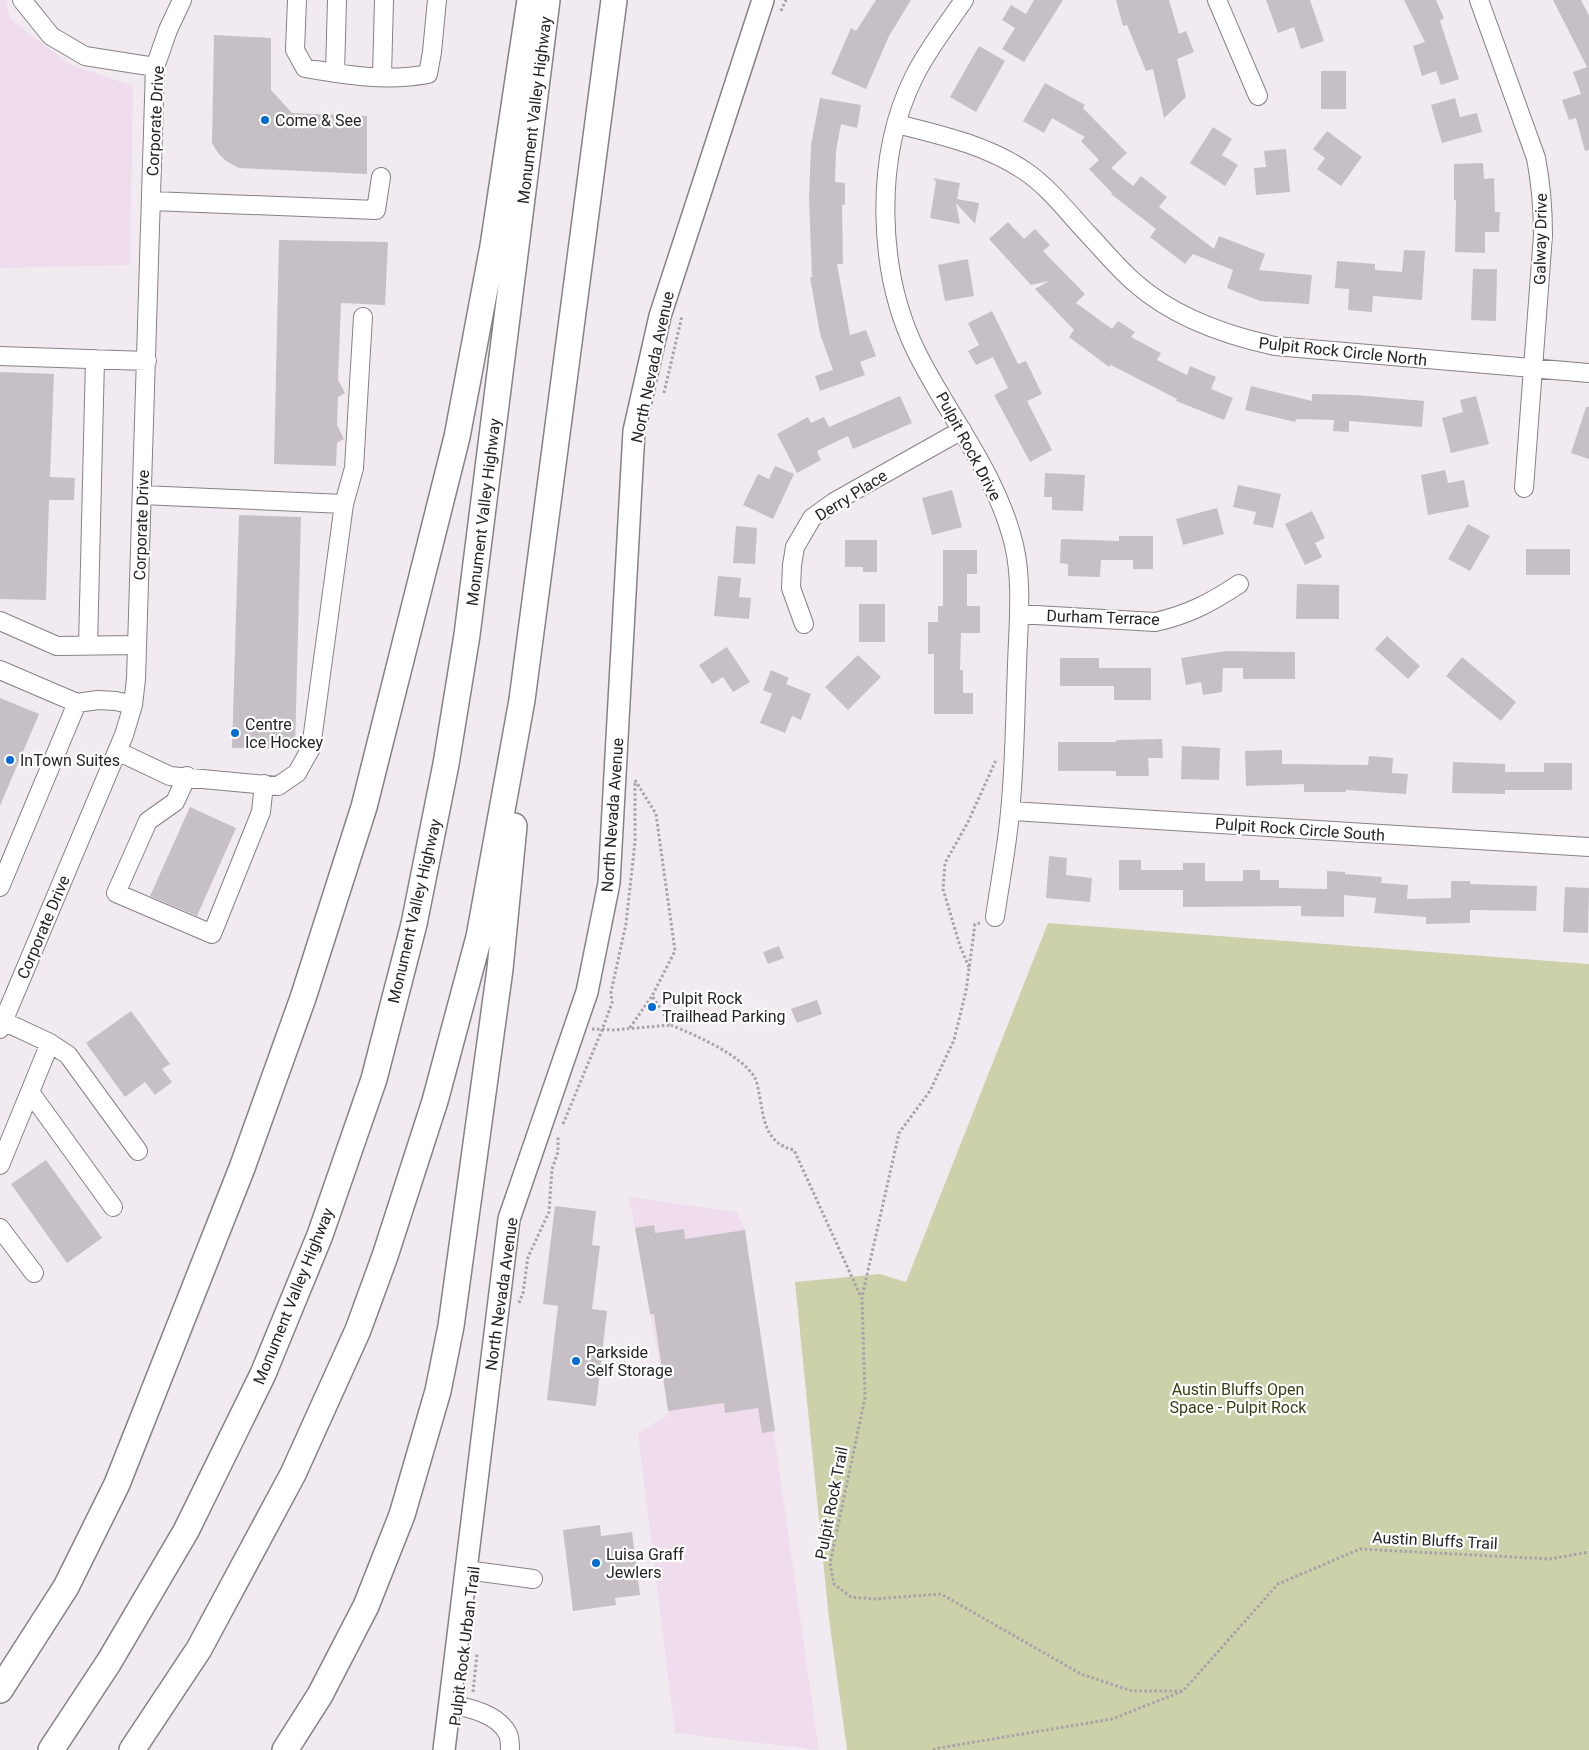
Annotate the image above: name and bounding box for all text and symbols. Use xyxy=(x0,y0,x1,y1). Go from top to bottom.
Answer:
street label: Monument Valley Highway xyxy=(514,15,555,205)
street label: Corporate Drive xyxy=(143,65,168,177)
place label: Come & See xyxy=(275,111,361,130)
marker: Come & See xyxy=(259,114,271,126)
street label: Galway Drive xyxy=(1530,193,1551,285)
street label: North Nevada Avenue xyxy=(627,290,678,445)
street label: Pulpit Rock Circle North xyxy=(1258,333,1428,370)
street label: Pulpit Rock Drive xyxy=(932,389,1005,504)
street label: Monument Valley Highway xyxy=(463,417,504,607)
street label: Derry Place xyxy=(812,466,891,525)
street label: Corporate Drive xyxy=(130,469,153,581)
street label: Durham Terrace xyxy=(1046,606,1160,629)
place label: Centre Ice Hockey xyxy=(245,715,323,752)
marker: Centre Ice Hockey xyxy=(229,727,241,739)
street label: North Nevada Avenue xyxy=(598,737,627,893)
place label: InTown Suites xyxy=(20,751,120,770)
marker: InTown Suites xyxy=(4,754,16,766)
street label: Pulpit Rock Circle South xyxy=(1214,814,1385,845)
street label: Monument Valley Highway xyxy=(384,817,445,1005)
street label: Corporate Drive xyxy=(13,873,74,982)
place label: Pulpit Rock Trailhead Parking xyxy=(662,989,786,1026)
marker: Pulpit Rock Trailhead Parking xyxy=(646,1001,658,1013)
street label: Monument Valley Highway xyxy=(249,1205,338,1387)
street label: North Nevada Avenue xyxy=(481,1216,522,1372)
place label: Parkside Self Storage xyxy=(586,1343,672,1380)
marker: Parkside Self Storage xyxy=(570,1355,582,1367)
park label: Austin Bluffs Open Space - Pulpit Rock xyxy=(1170,1380,1307,1417)
street label: Pulpit Rock Trail xyxy=(811,1445,852,1561)
street label: Austin Bluffs Trail xyxy=(1372,1528,1498,1553)
place label: Luisa Graff Jewlers xyxy=(606,1545,684,1582)
marker: Luisa Graff Jewlers xyxy=(590,1557,602,1569)
street label: Pulpit Rock Urban Trail xyxy=(445,1565,484,1727)

